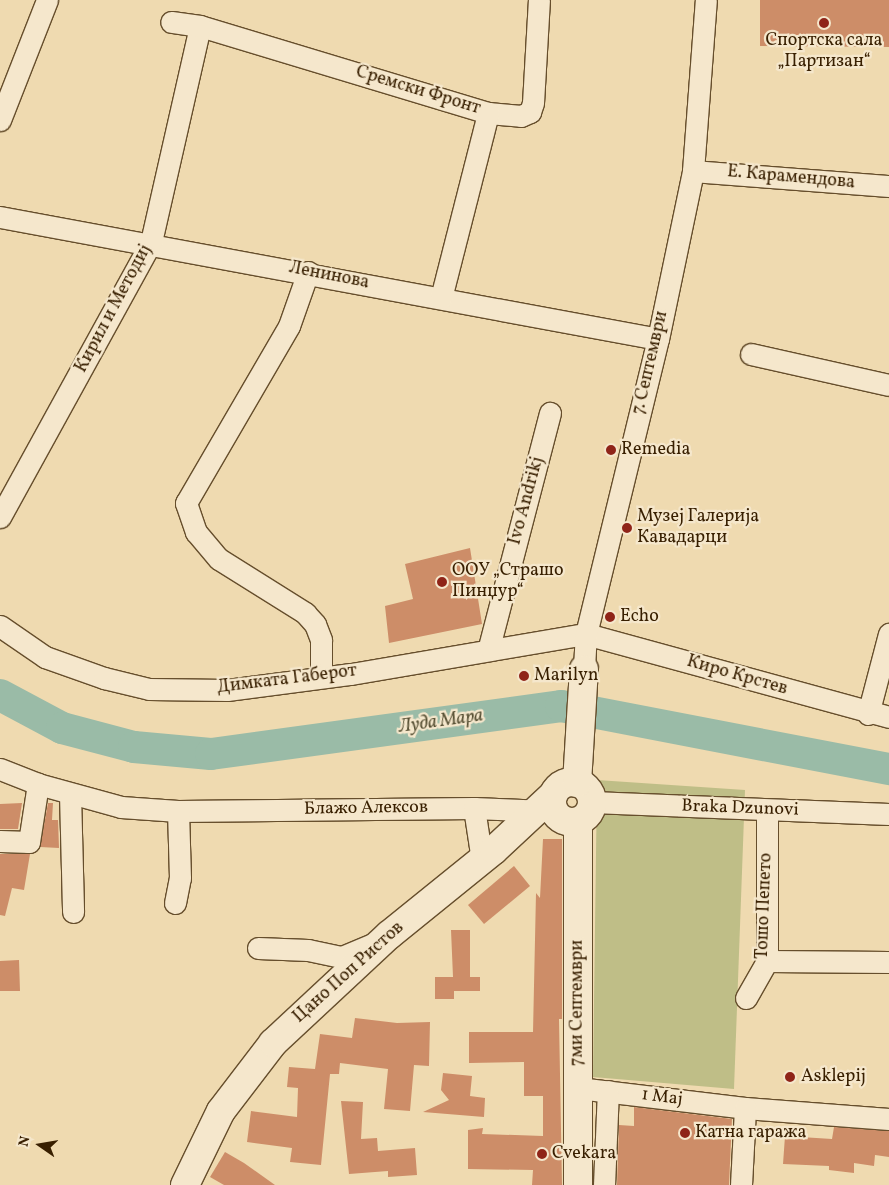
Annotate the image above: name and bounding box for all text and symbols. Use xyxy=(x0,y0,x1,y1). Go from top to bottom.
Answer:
marker: Спортска сала „Партизан“ xyxy=(818,17,830,29)
place label: Спортска сала „Партизан“ xyxy=(765,31,883,74)
street label: Сремски Фронт xyxy=(353,62,483,120)
street label: Е. Карамендова xyxy=(726,162,856,194)
street label: Кирил и Методиј xyxy=(71,241,157,377)
street label: Ленинова xyxy=(287,258,371,294)
street label: 7. Септември xyxy=(629,309,673,417)
place label: Remedia xyxy=(621,439,690,461)
marker: Remedia xyxy=(605,444,617,456)
street label: Ivo Andrikj xyxy=(505,455,549,547)
place label: Музеј Галерија Кавадарци xyxy=(637,507,759,550)
marker: Музеј Галерија Кавадарци xyxy=(621,522,633,534)
place label: ООУ „Страшо Пинџур“ xyxy=(452,561,564,604)
marker: ООУ „Страшо Пинџур“ xyxy=(436,576,448,588)
place label: Echo xyxy=(620,606,659,628)
marker: Echo xyxy=(604,611,616,623)
street label: Киро Крстев xyxy=(684,651,790,701)
street label: Димката Габерот xyxy=(216,661,358,699)
place label: Marilyn xyxy=(534,665,599,687)
marker: Marilyn xyxy=(518,670,530,682)
water label: Луда Мара xyxy=(397,705,485,739)
street label: Braka Dzunovi xyxy=(681,796,799,822)
street label: Блажо Алексов xyxy=(304,797,428,821)
street label: Тошо Пепето xyxy=(752,852,778,960)
street label: Цано Поп Ристов xyxy=(289,918,409,1028)
street label: 7ми Септември xyxy=(567,940,589,1066)
place label: Asklepij xyxy=(801,1066,866,1088)
marker: Asklepij xyxy=(783,1070,797,1084)
street label: 1 Maj xyxy=(640,1085,684,1111)
north arrow xyxy=(15,1120,65,1170)
place label: Катна гаража xyxy=(695,1122,807,1144)
marker: Катна гаража xyxy=(679,1127,691,1139)
text: N xyxy=(14,1134,35,1149)
place label: Cvekara xyxy=(552,1143,616,1165)
marker: Cvekara xyxy=(536,1148,548,1160)

